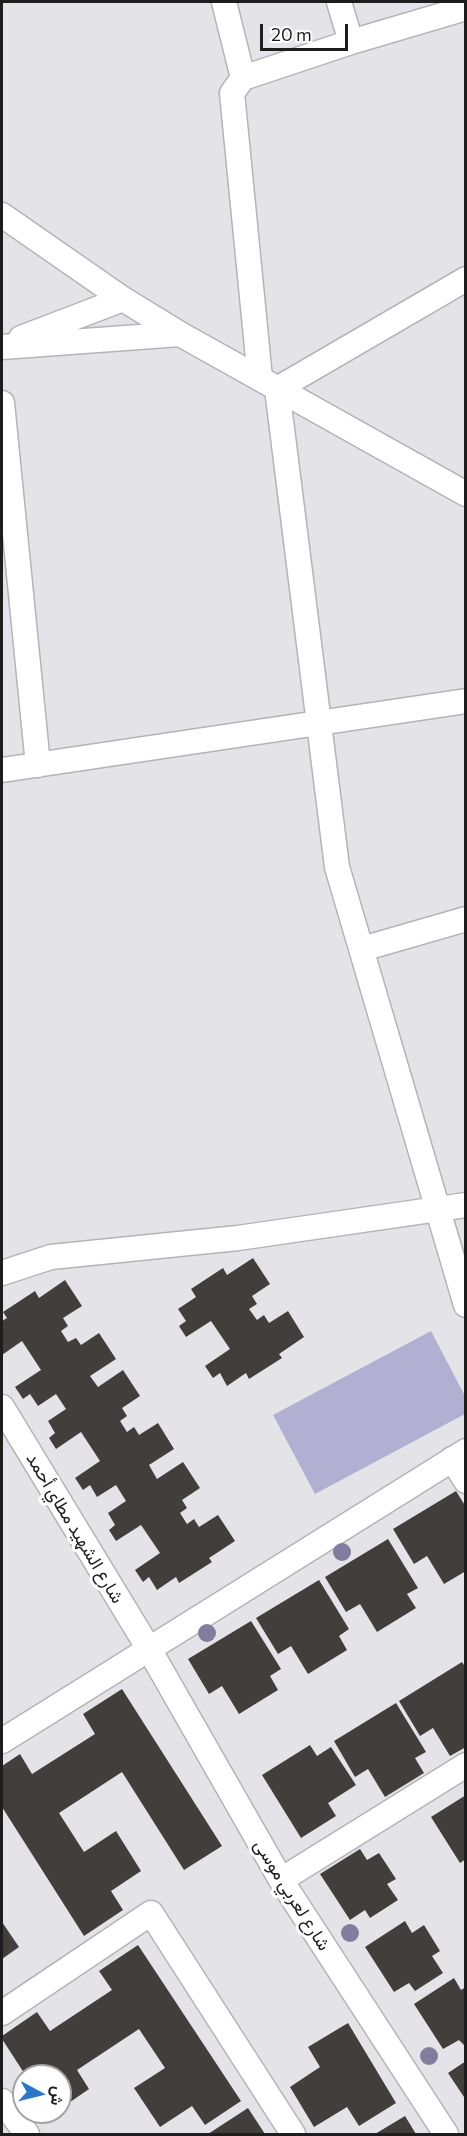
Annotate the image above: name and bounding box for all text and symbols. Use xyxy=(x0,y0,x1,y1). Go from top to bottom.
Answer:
scale bar xyxy=(263,12,352,50)
text: 20 m xyxy=(271,23,312,45)
street label: شارع الشهيد مطاي أحمد xyxy=(22,1449,128,1607)
street label: شارع لعربي موسى xyxy=(249,1835,335,1955)
north arrow xyxy=(12,2064,72,2124)
text: ش xyxy=(48,2085,69,2107)

